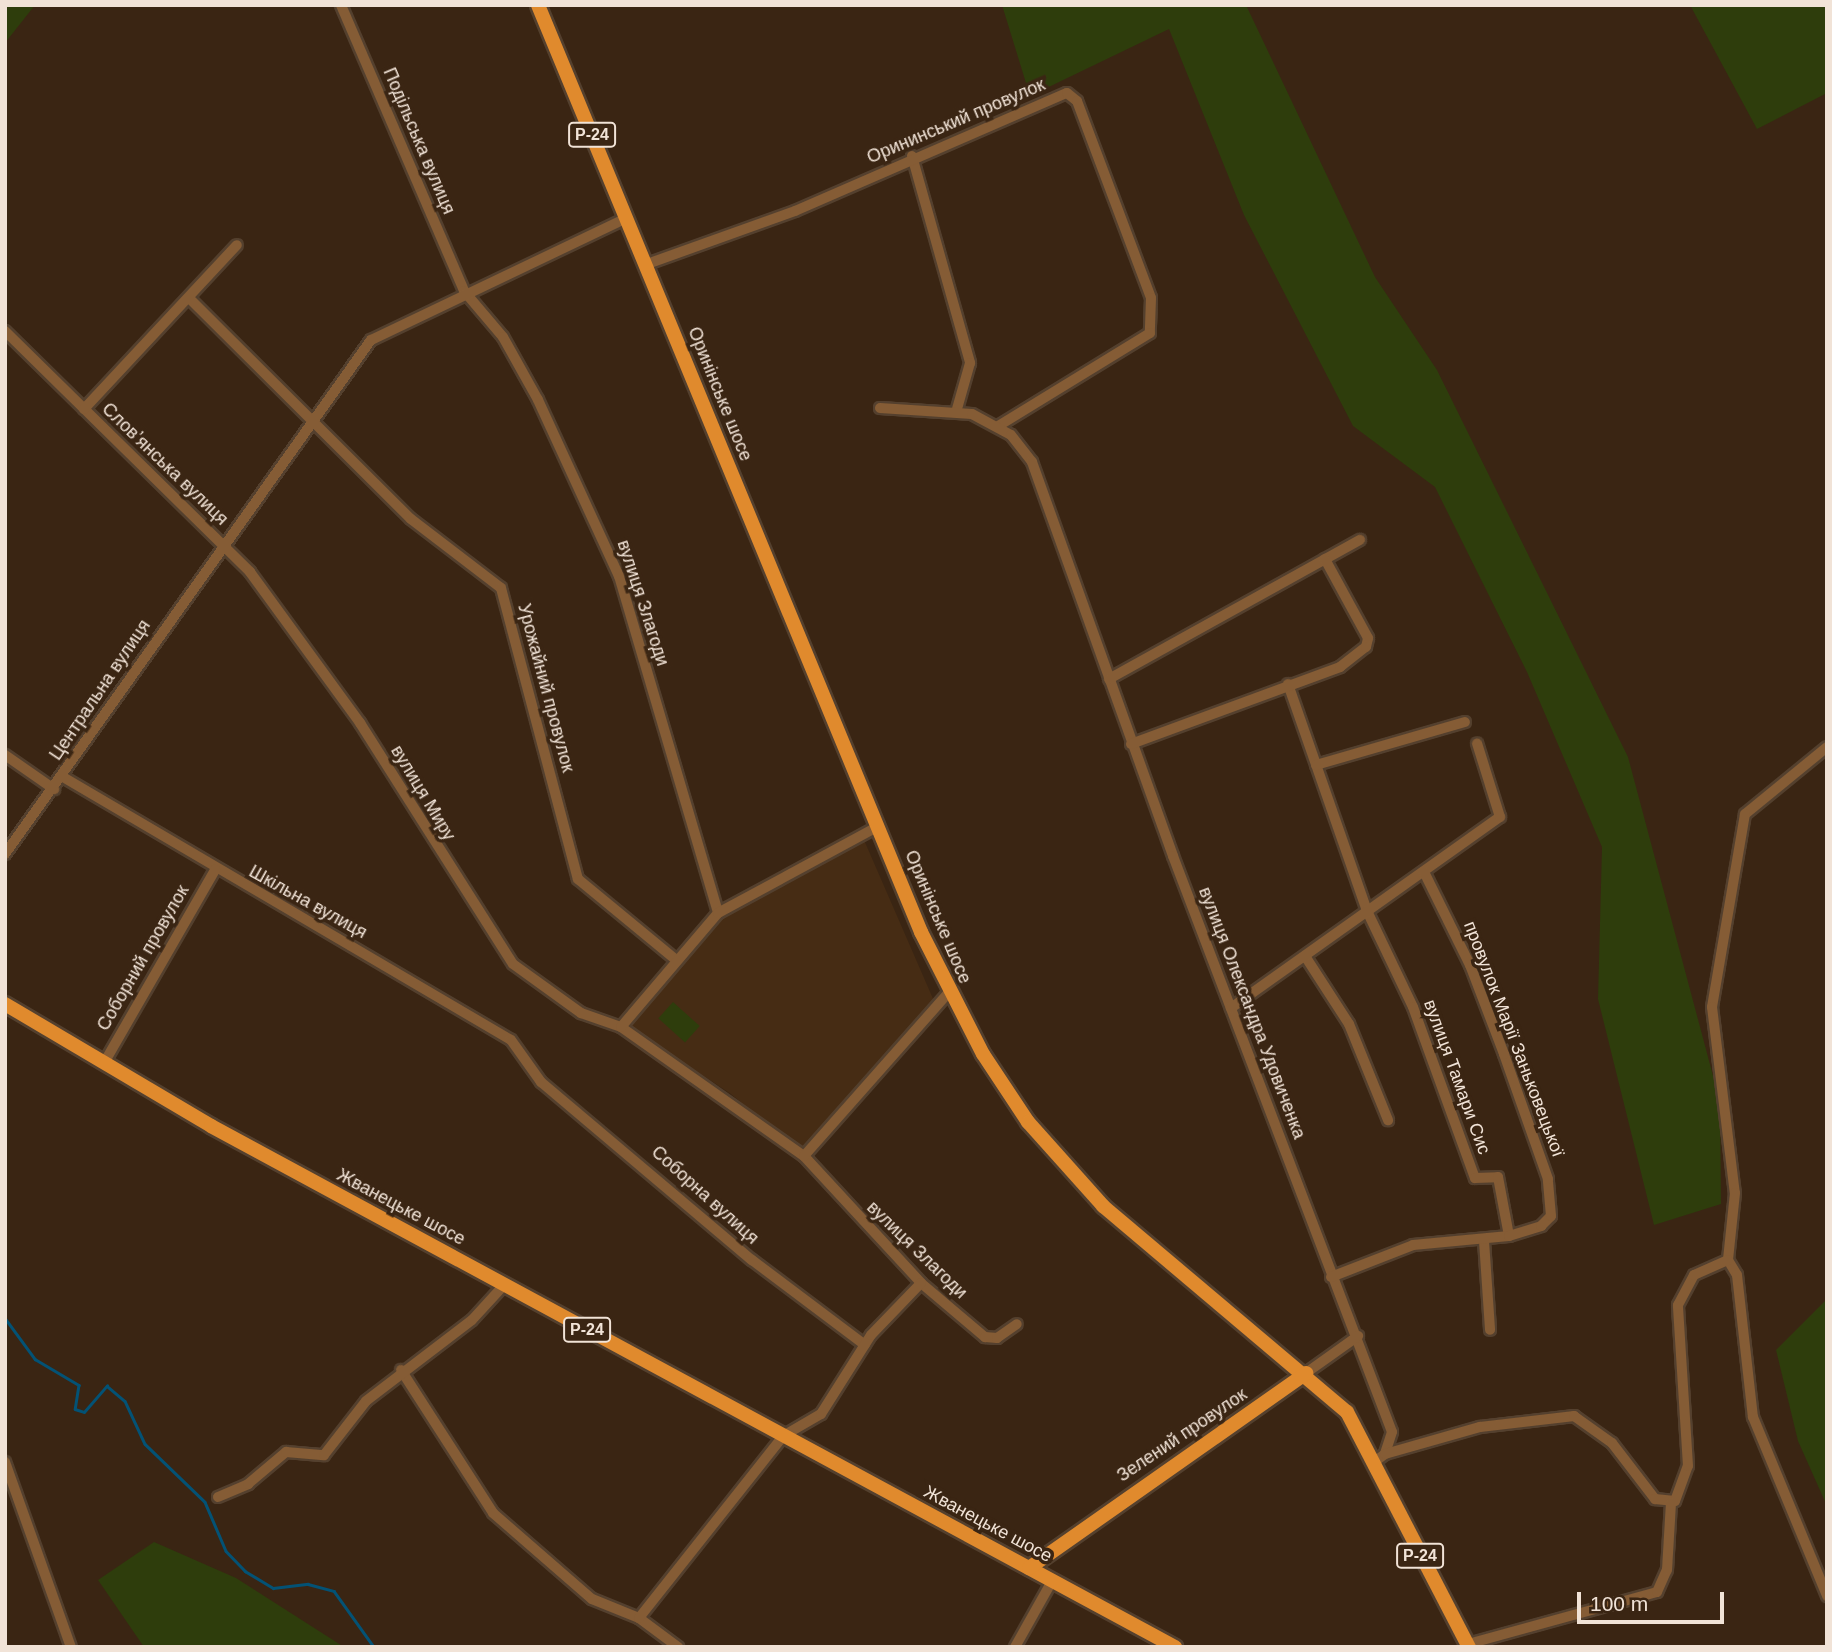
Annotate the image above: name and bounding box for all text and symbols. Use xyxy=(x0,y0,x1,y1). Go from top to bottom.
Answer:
street label: Подільська вулиця xyxy=(378,65,460,217)
street label: Орининський провулок xyxy=(864,74,1048,168)
road number: Р-24 xyxy=(568,122,616,148)
street label: Оринінське шосе xyxy=(683,324,757,464)
street label: Словʼянська вулиця xyxy=(97,398,233,530)
street label: вулиця Злагоди xyxy=(612,537,674,669)
street label: Урожайний провулок xyxy=(513,601,579,775)
street label: Центральна вулиця xyxy=(45,616,155,764)
street label: вулиця Миру xyxy=(386,741,460,845)
street label: Оринінське шосе xyxy=(900,847,976,987)
street label: Шкільна вулиця xyxy=(245,861,371,943)
street label: Соборний провулок xyxy=(93,881,193,1035)
street label: вулиця Олександра Удовиченка xyxy=(1194,884,1310,1142)
street label: провулок Марії Заньковецької xyxy=(1459,918,1569,1160)
street label: вулиця Тамари Сис xyxy=(1419,997,1495,1157)
street label: Соборна вулиця xyxy=(647,1141,763,1249)
street label: Жванецьке шосе xyxy=(333,1164,469,1250)
street label: вулиця Злагоди xyxy=(862,1197,972,1303)
road number: Р-24 xyxy=(562,1318,612,1342)
street label: Зелений провулок xyxy=(1113,1384,1251,1486)
street label: Жванецьке шосе xyxy=(920,1481,1056,1567)
road number: Р-24 xyxy=(1396,1544,1444,1568)
scale bar xyxy=(1580,1578,1727,1622)
text: 100 m xyxy=(1590,1592,1648,1615)

